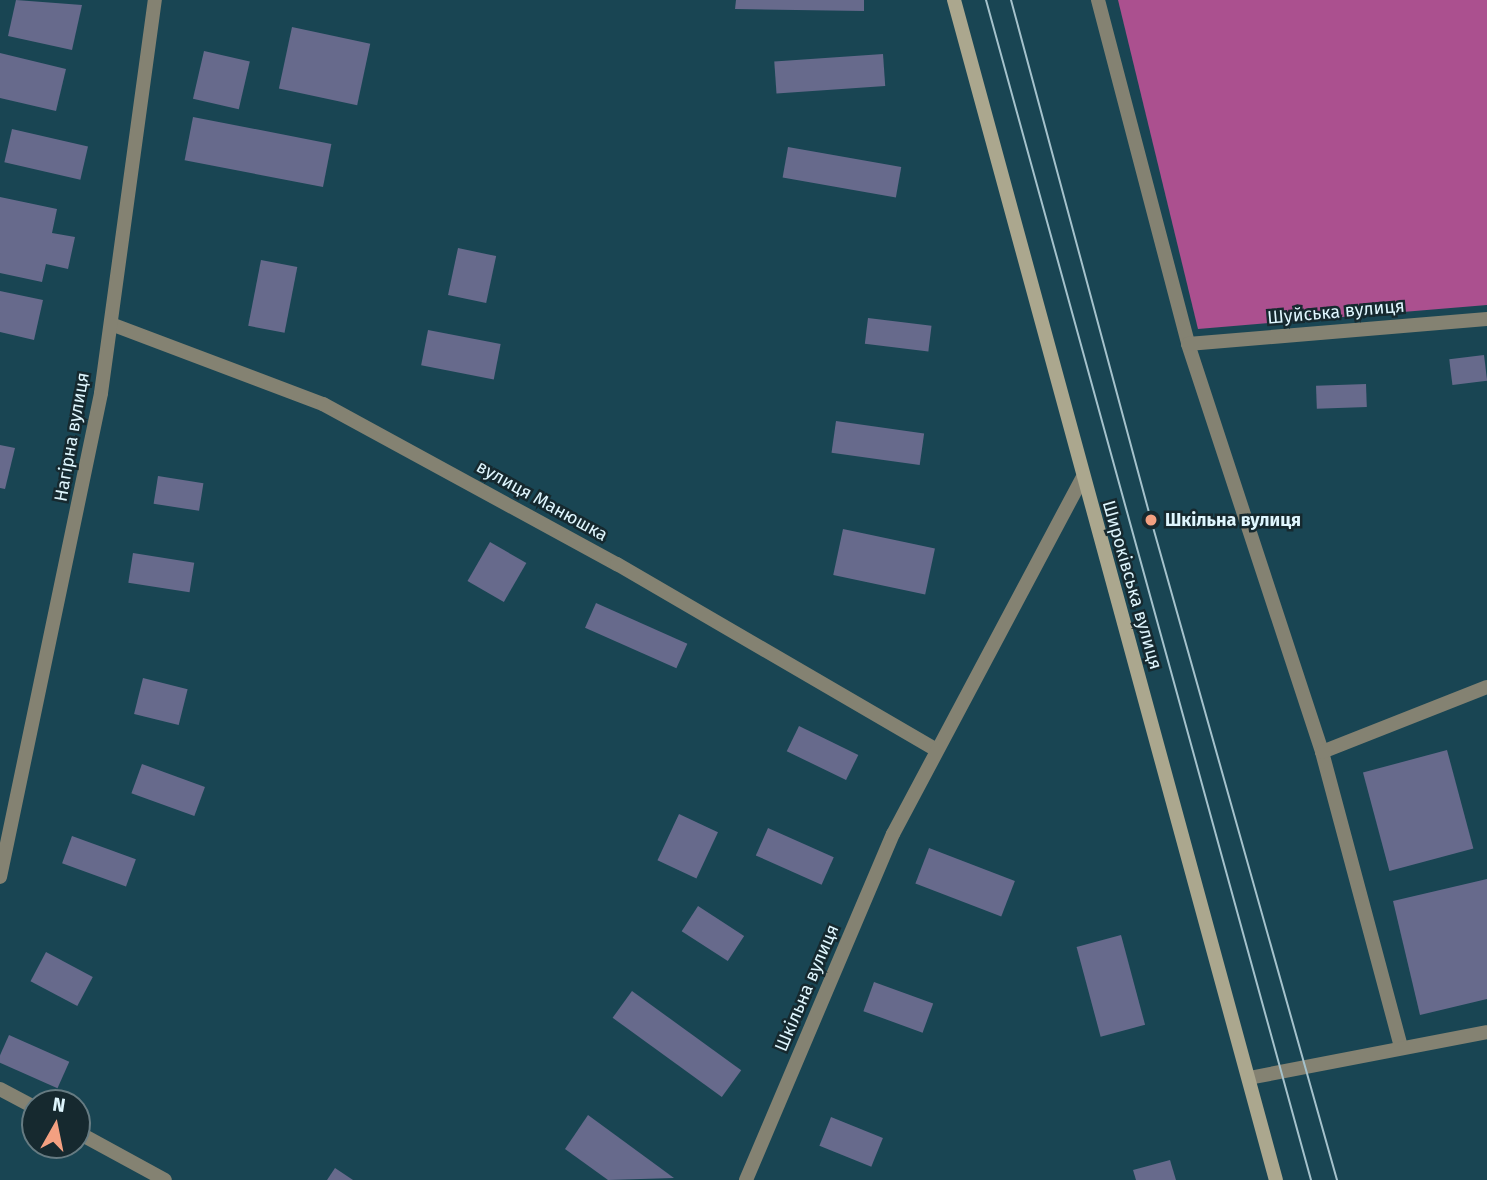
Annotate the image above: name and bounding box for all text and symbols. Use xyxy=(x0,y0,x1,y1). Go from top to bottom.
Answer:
street label: Шуйська вулиця xyxy=(1266,295,1406,329)
street label: Нагірна вулиця xyxy=(50,371,94,503)
street label: вулиця Манюшка xyxy=(473,456,611,546)
street label: Широківська вулиця xyxy=(1098,498,1166,672)
place label: Шкільна вулиця xyxy=(1165,509,1301,531)
marker: Шкільна вулиця xyxy=(1143,512,1159,528)
street label: Шкільна вулиця xyxy=(770,921,844,1055)
north arrow xyxy=(21,1089,91,1159)
text: N xyxy=(51,1092,67,1117)

